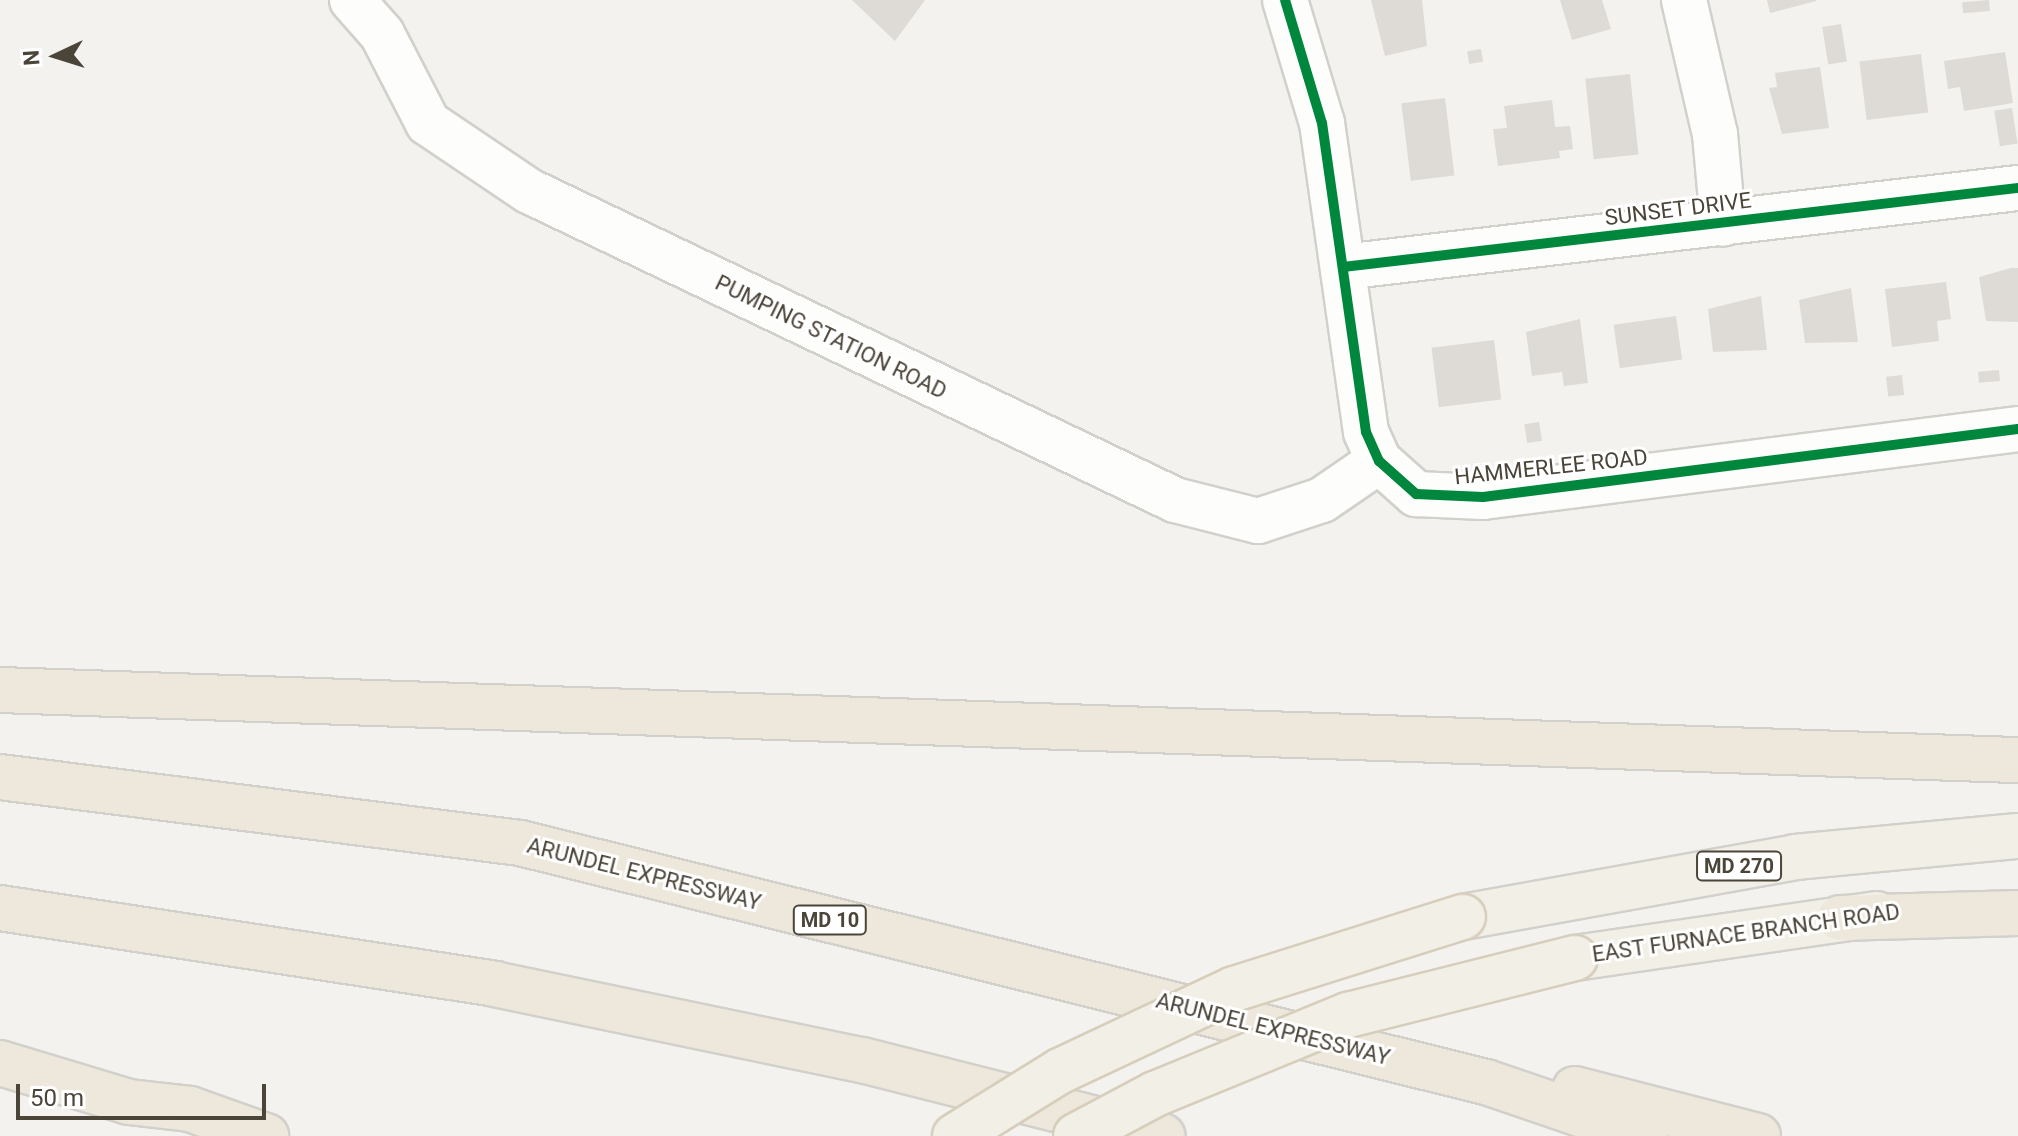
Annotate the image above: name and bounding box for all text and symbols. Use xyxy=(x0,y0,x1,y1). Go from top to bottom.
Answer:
north arrow xyxy=(16,16,96,96)
text: N xyxy=(19,49,45,66)
street label: SUNSET DRIVE xyxy=(1603,187,1753,231)
street label: PUMPING STATION ROAD xyxy=(711,269,951,405)
street label: HAMMERLEE ROAD xyxy=(1453,444,1649,490)
street label: ARUNDEL EXPRESSWAY xyxy=(524,832,764,916)
road number: MD 270 xyxy=(1695,850,1783,882)
street label: EAST FURNACE BRANCH ROAD xyxy=(1590,898,1902,968)
road number: MD 10 xyxy=(792,904,868,936)
street label: ARUNDEL EXPRESSWAY xyxy=(1153,987,1393,1071)
scale bar xyxy=(20,1068,270,1118)
text: 50 m xyxy=(30,1084,84,1112)

